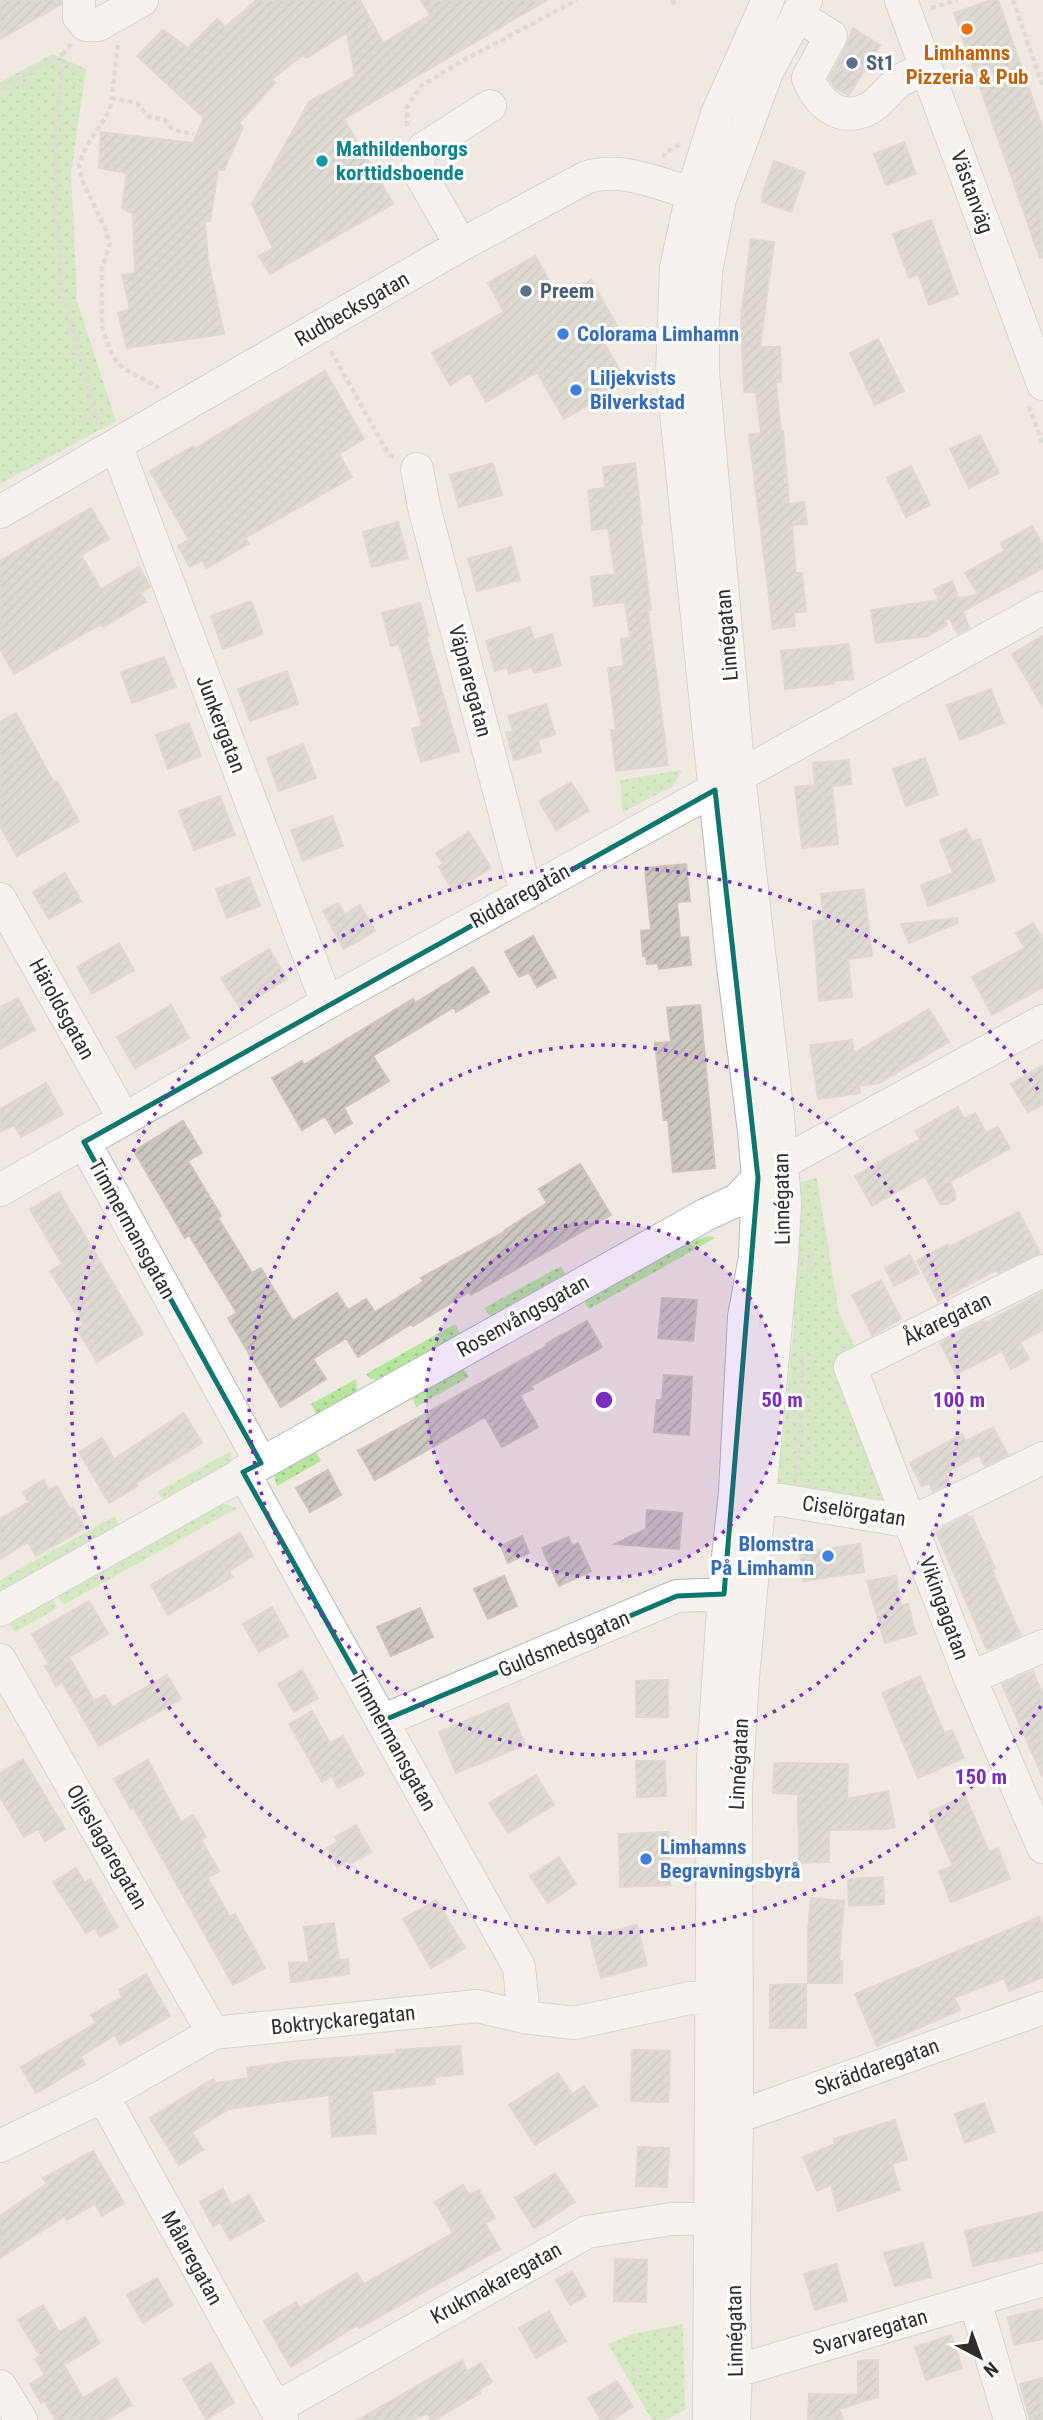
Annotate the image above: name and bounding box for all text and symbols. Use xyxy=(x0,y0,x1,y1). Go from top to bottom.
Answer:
marker: Limhamns Pizzeria & Pub xyxy=(959,21,975,37)
place label: Limhamns Pizzeria & Pub xyxy=(906,41,1028,89)
place label: St1 xyxy=(866,51,894,75)
marker: St1 xyxy=(844,55,860,71)
place label: Mathildenborgs korttidsboende xyxy=(336,137,468,185)
street label: Västanväg xyxy=(946,147,998,237)
marker: Mathildenborgs korttidsboende xyxy=(314,153,330,169)
street label: Rudbecksgatan xyxy=(291,267,413,351)
place label: Preem xyxy=(540,279,594,303)
marker: Preem xyxy=(518,283,534,299)
place label: Colorama Limhamn xyxy=(577,322,739,346)
marker: Colorama Limhamn xyxy=(555,326,571,342)
place label: Liljekvists Bilverkstad xyxy=(590,366,685,414)
marker: Liljekvists Bilverkstad xyxy=(568,382,584,398)
street label: Linnégatan xyxy=(711,588,743,682)
street label: Väpnaregatan xyxy=(444,622,496,740)
street label: Junkergatan xyxy=(191,672,251,776)
street label: Riddaregatan xyxy=(466,859,574,933)
street label: Häroldsgatan xyxy=(24,954,100,1064)
street label: Linnégatan xyxy=(769,1153,795,1245)
street label: Timmermansgatan xyxy=(84,1155,180,1303)
street label: Rosenvångsgatan xyxy=(453,1270,593,1362)
street label: Åkaregatan xyxy=(899,1287,995,1351)
centre of rings xyxy=(592,1388,616,1412)
text: 50 m xyxy=(761,1388,803,1412)
text: 100 m xyxy=(933,1388,985,1412)
street label: Ciselörgatan xyxy=(800,1491,908,1531)
place label: Blomstra På Limhamn xyxy=(710,1532,814,1580)
marker: Blomstra På Limhamn xyxy=(820,1548,836,1564)
street label: Vikingagatan xyxy=(914,1553,974,1663)
street label: Guldsmedsgatan xyxy=(495,1606,633,1682)
street label: Timmermansgatan xyxy=(345,1667,441,1815)
street label: Linnégatan xyxy=(725,1718,753,1810)
text: 150 m xyxy=(955,1765,1007,1789)
street label: Oljeslagaregatan xyxy=(62,1780,152,1914)
place label: Limhamns Begravningsbyrå xyxy=(660,1835,801,1883)
marker: Limhamns Begravningsbyrå xyxy=(638,1851,654,1867)
street label: Boktryckaregatan xyxy=(270,2000,416,2040)
street label: Skräddaregatan xyxy=(812,2033,942,2101)
street label: Målaregatan xyxy=(156,2207,228,2309)
street label: Krukmakaregatan xyxy=(426,2237,566,2329)
street label: Linnégatan xyxy=(722,2285,748,2377)
street label: Svarvaregatan xyxy=(810,2304,930,2360)
north arrow xyxy=(945,2322,1015,2392)
text: N xyxy=(979,2357,1003,2382)

